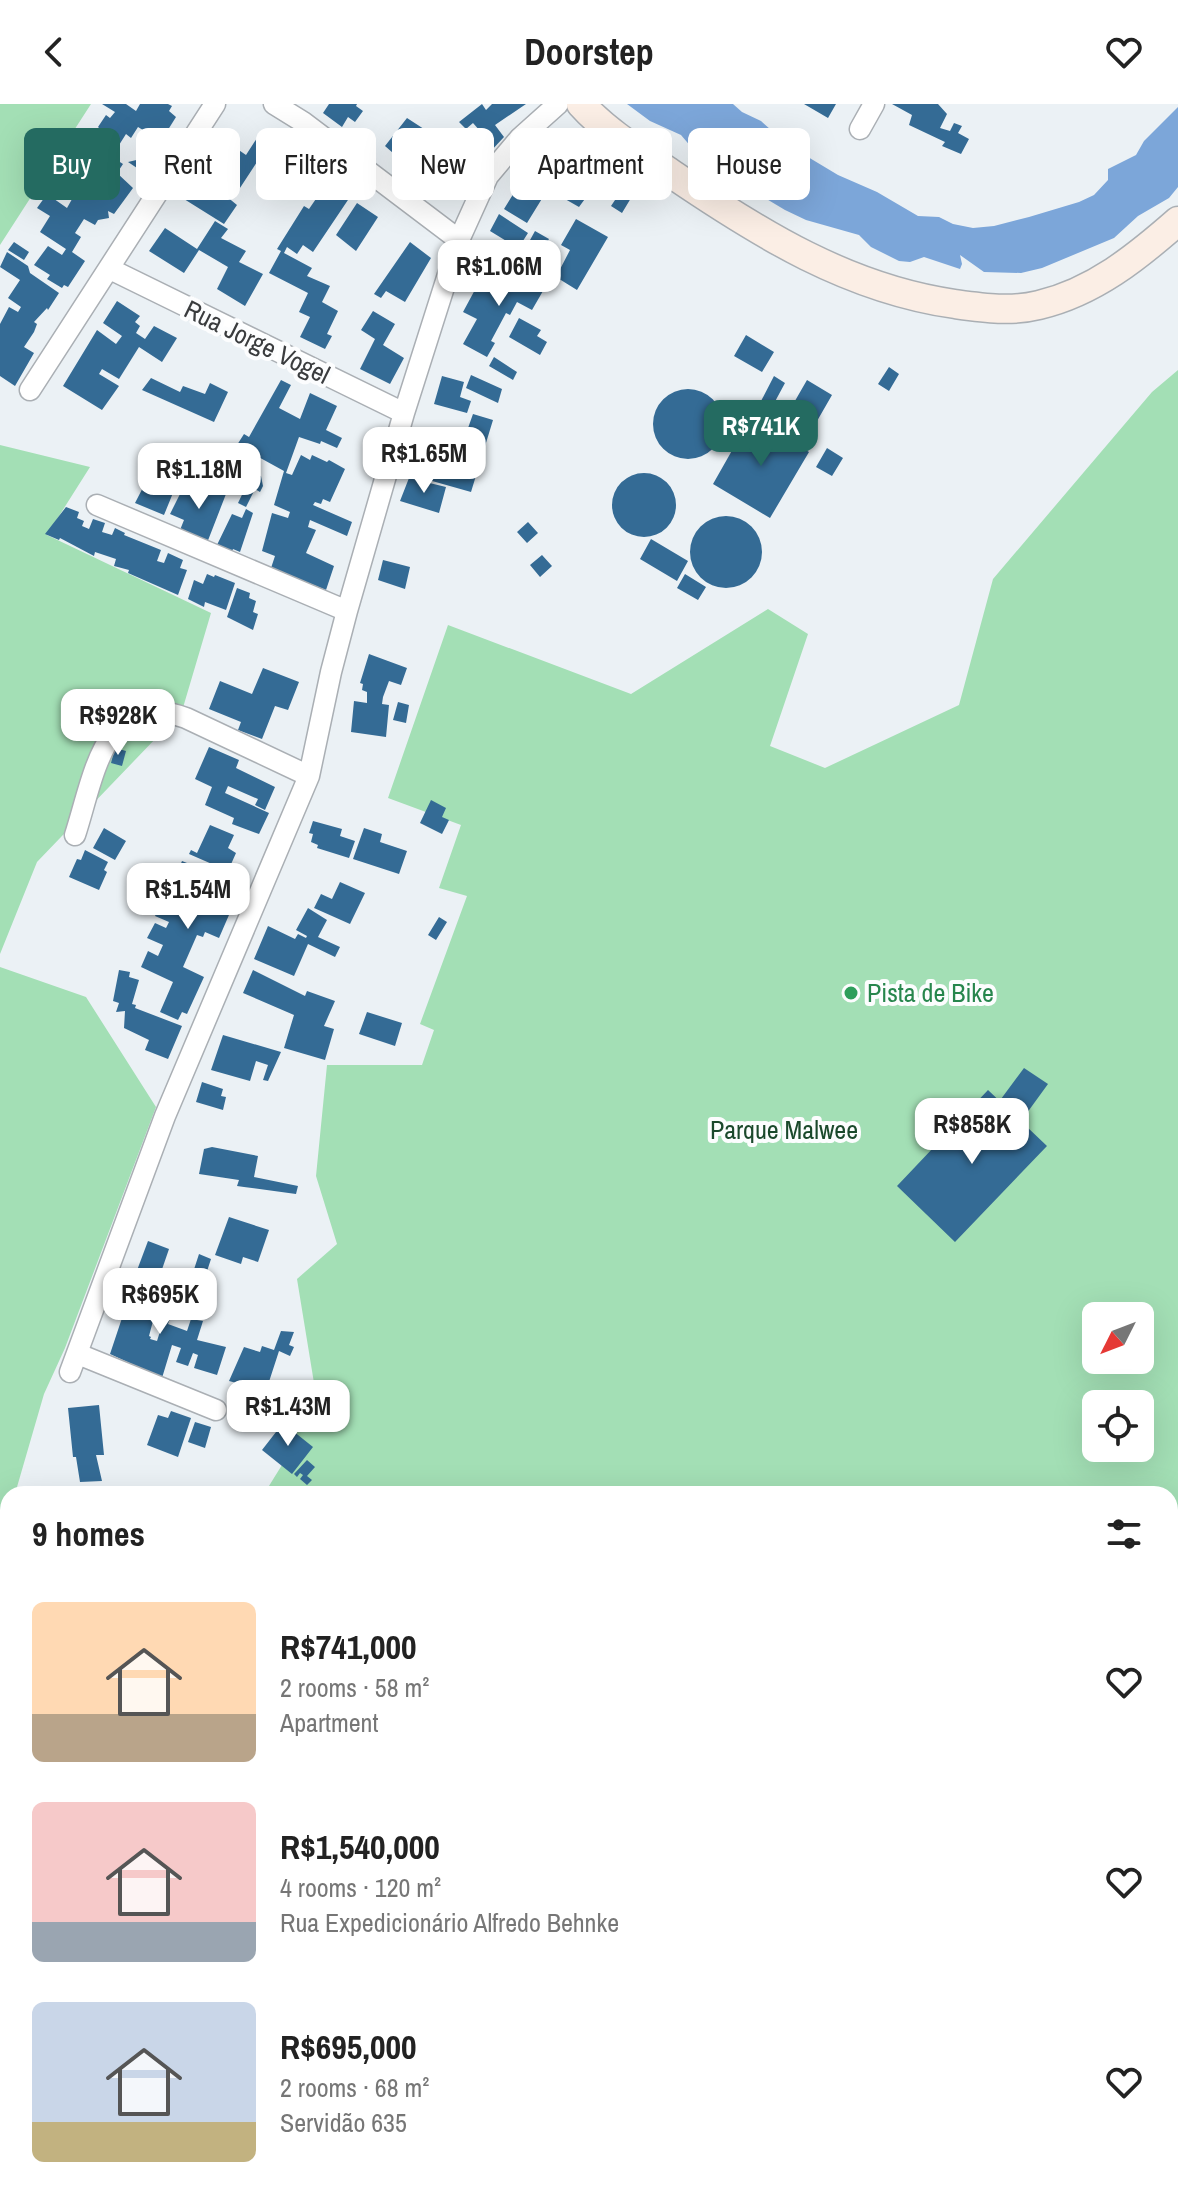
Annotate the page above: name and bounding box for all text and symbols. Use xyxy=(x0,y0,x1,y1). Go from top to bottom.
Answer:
text: Doorstep xyxy=(524,28,654,76)
icon: back xyxy=(32,30,76,74)
icon: heart xyxy=(1102,30,1146,74)
chip: Buy xyxy=(24,128,120,200)
chip: Rent xyxy=(136,128,240,200)
chip: Filters xyxy=(256,128,376,200)
chip: New xyxy=(392,128,494,200)
chip: Apartment xyxy=(510,128,672,200)
chip: House xyxy=(688,128,810,200)
pin: R$1.06M xyxy=(425,240,573,308)
text: R$1.06M xyxy=(456,248,542,283)
street label: Rua Jorge Vogel xyxy=(179,291,336,392)
pin: R$741K xyxy=(696,400,826,468)
text: R$741K xyxy=(722,408,800,443)
pin: R$1.65M xyxy=(350,427,498,495)
text: R$1.65M xyxy=(381,435,467,470)
pin: R$1.18M xyxy=(125,443,273,511)
text: R$1.18M xyxy=(156,451,242,486)
pin: R$928K xyxy=(53,689,183,757)
text: R$928K xyxy=(79,697,157,732)
pin: R$1.54M xyxy=(114,863,262,931)
text: R$1.54M xyxy=(145,871,231,906)
place label: Pista de Bike xyxy=(867,975,994,1010)
marker: Pista de Bike xyxy=(842,984,860,1002)
pin: R$858K xyxy=(907,1098,1037,1166)
text: R$858K xyxy=(933,1106,1011,1141)
park label: Parque Malwee xyxy=(710,1112,858,1147)
pin: R$695K xyxy=(95,1268,225,1336)
text: R$695K xyxy=(121,1276,199,1311)
north arrow xyxy=(1082,1302,1154,1374)
map controls xyxy=(1082,1302,1154,1462)
pin: R$1.43M xyxy=(214,1380,362,1448)
text: R$1.43M xyxy=(245,1388,331,1423)
button: locate xyxy=(1082,1390,1154,1462)
text: 9 homes xyxy=(32,1511,145,1557)
icon: filters xyxy=(1102,1512,1146,1556)
text: R$741,000 xyxy=(280,1624,416,1670)
icon: home xyxy=(96,1634,192,1730)
icon: heart xyxy=(1102,1660,1146,1704)
text: 2 rooms · 58 m² xyxy=(280,1670,429,1705)
text: Apartment xyxy=(280,1705,378,1740)
text: R$1,540,000 xyxy=(280,1824,440,1870)
icon: home xyxy=(96,1834,192,1930)
icon: heart xyxy=(1102,1860,1146,1904)
text: 4 rooms · 120 m² xyxy=(280,1870,441,1905)
text: Rua Expedicionário Alfredo Behnke xyxy=(280,1905,619,1940)
text: R$695,000 xyxy=(280,2024,416,2070)
icon: home xyxy=(96,2034,192,2130)
icon: heart xyxy=(1102,2060,1146,2104)
text: 2 rooms · 68 m² xyxy=(280,2070,429,2105)
text: Servidão 635 xyxy=(280,2105,407,2140)

